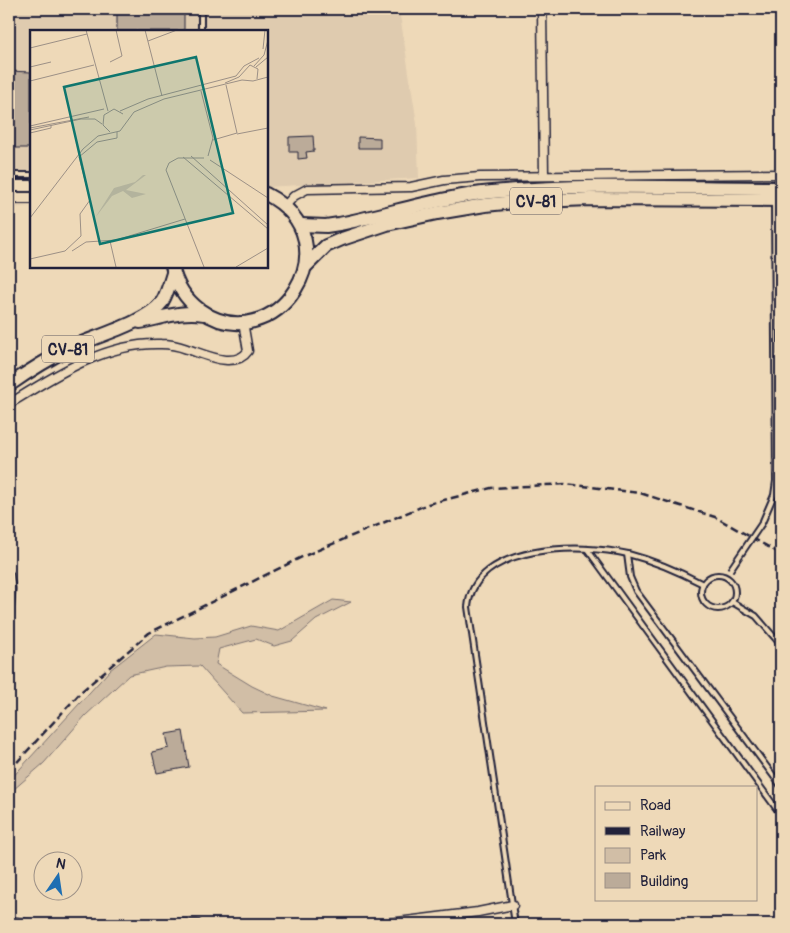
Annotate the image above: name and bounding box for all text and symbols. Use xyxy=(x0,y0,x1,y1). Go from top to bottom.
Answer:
inset map xyxy=(30,30,268,268)
road number: CV-81 xyxy=(510,188,562,215)
road number: CV-81 xyxy=(42,336,94,362)
legend xyxy=(595,786,758,900)
text: Road xyxy=(640,796,671,815)
text: Railway xyxy=(640,822,686,841)
text: Park xyxy=(640,846,667,865)
north arrow xyxy=(32,850,82,900)
text: N xyxy=(54,854,67,873)
text: Building xyxy=(640,872,688,891)

